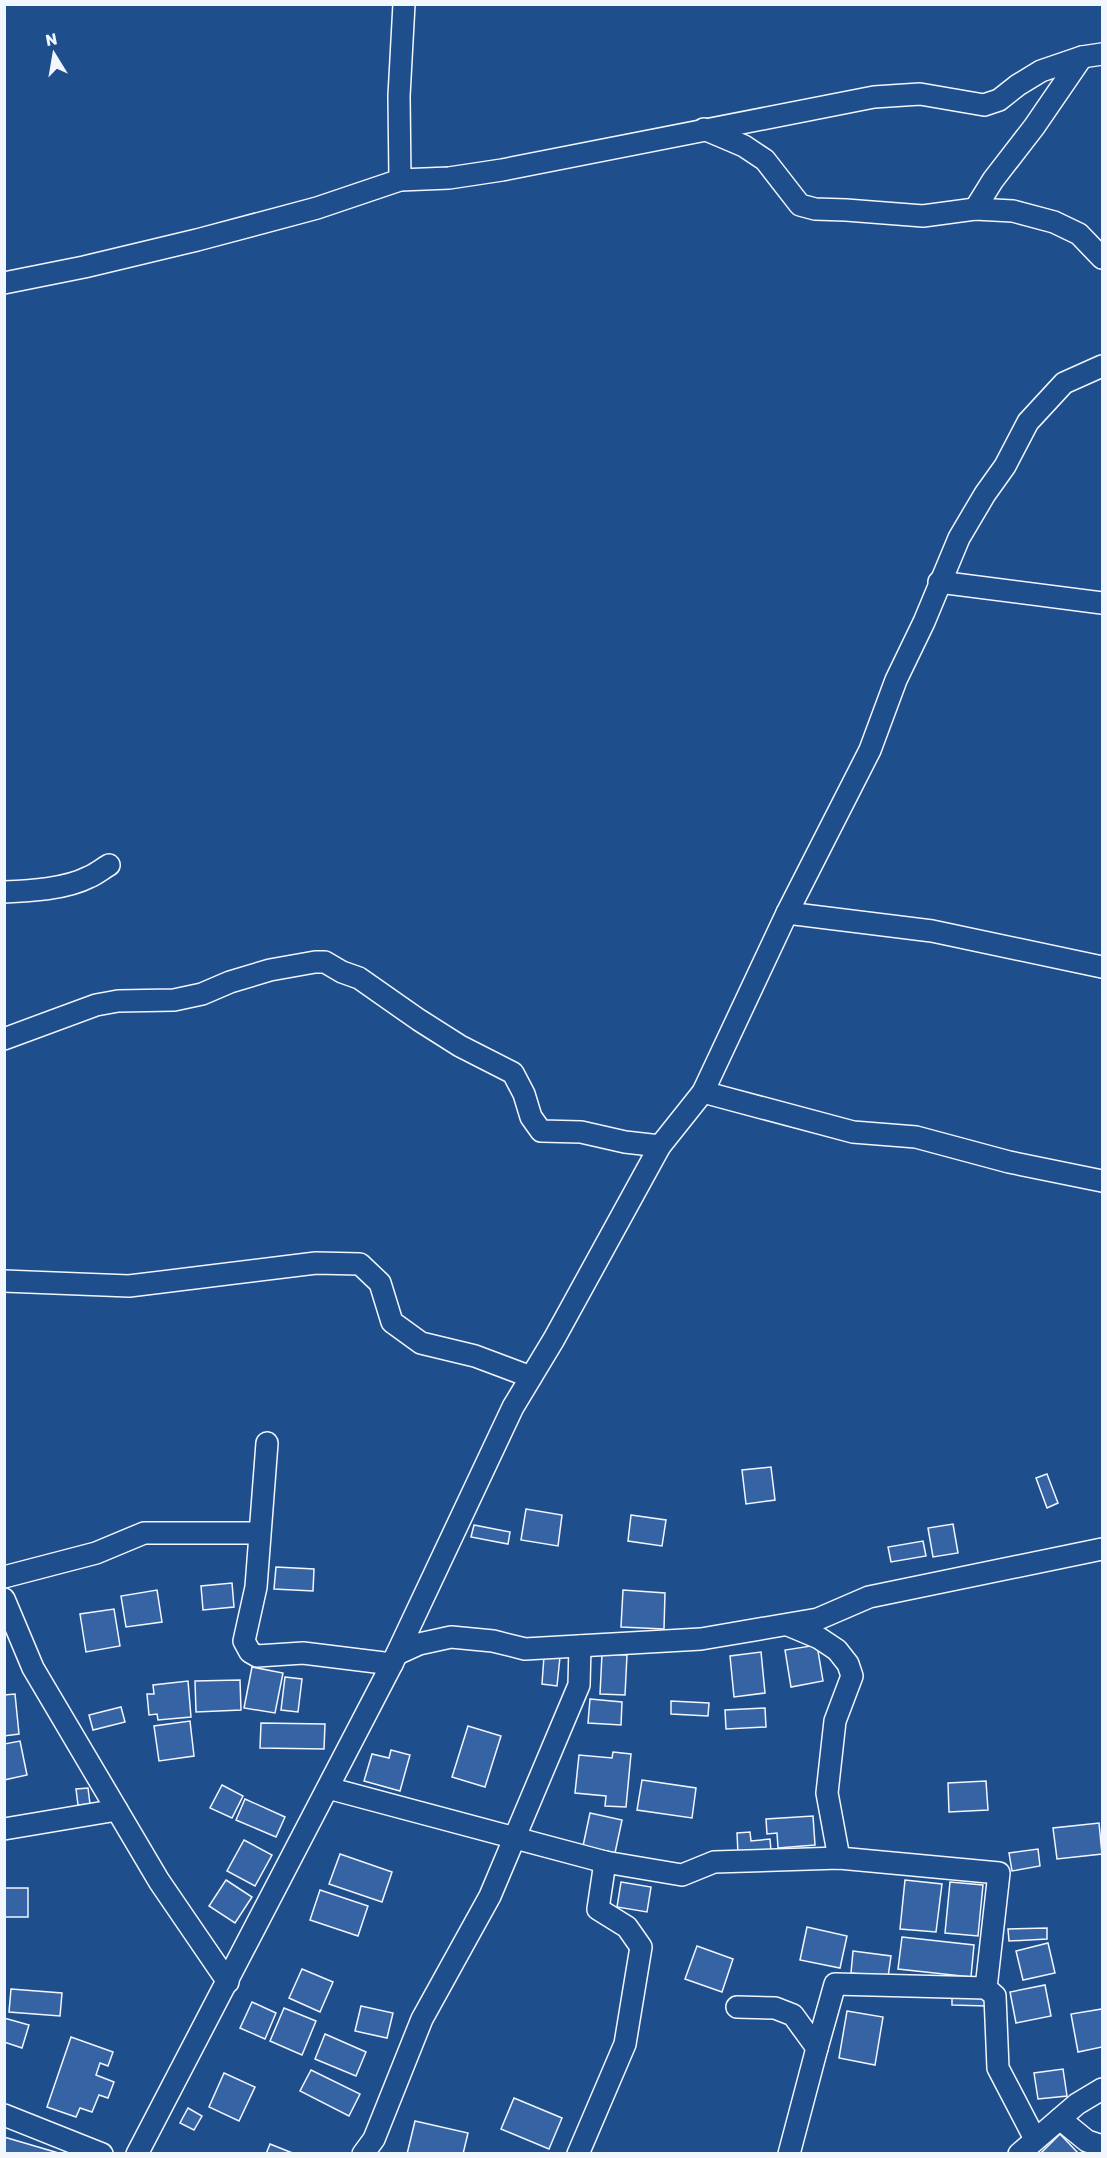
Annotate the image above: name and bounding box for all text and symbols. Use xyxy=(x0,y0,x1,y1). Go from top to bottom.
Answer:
north arrow xyxy=(24,24,84,84)
text: N xyxy=(44,29,59,50)

